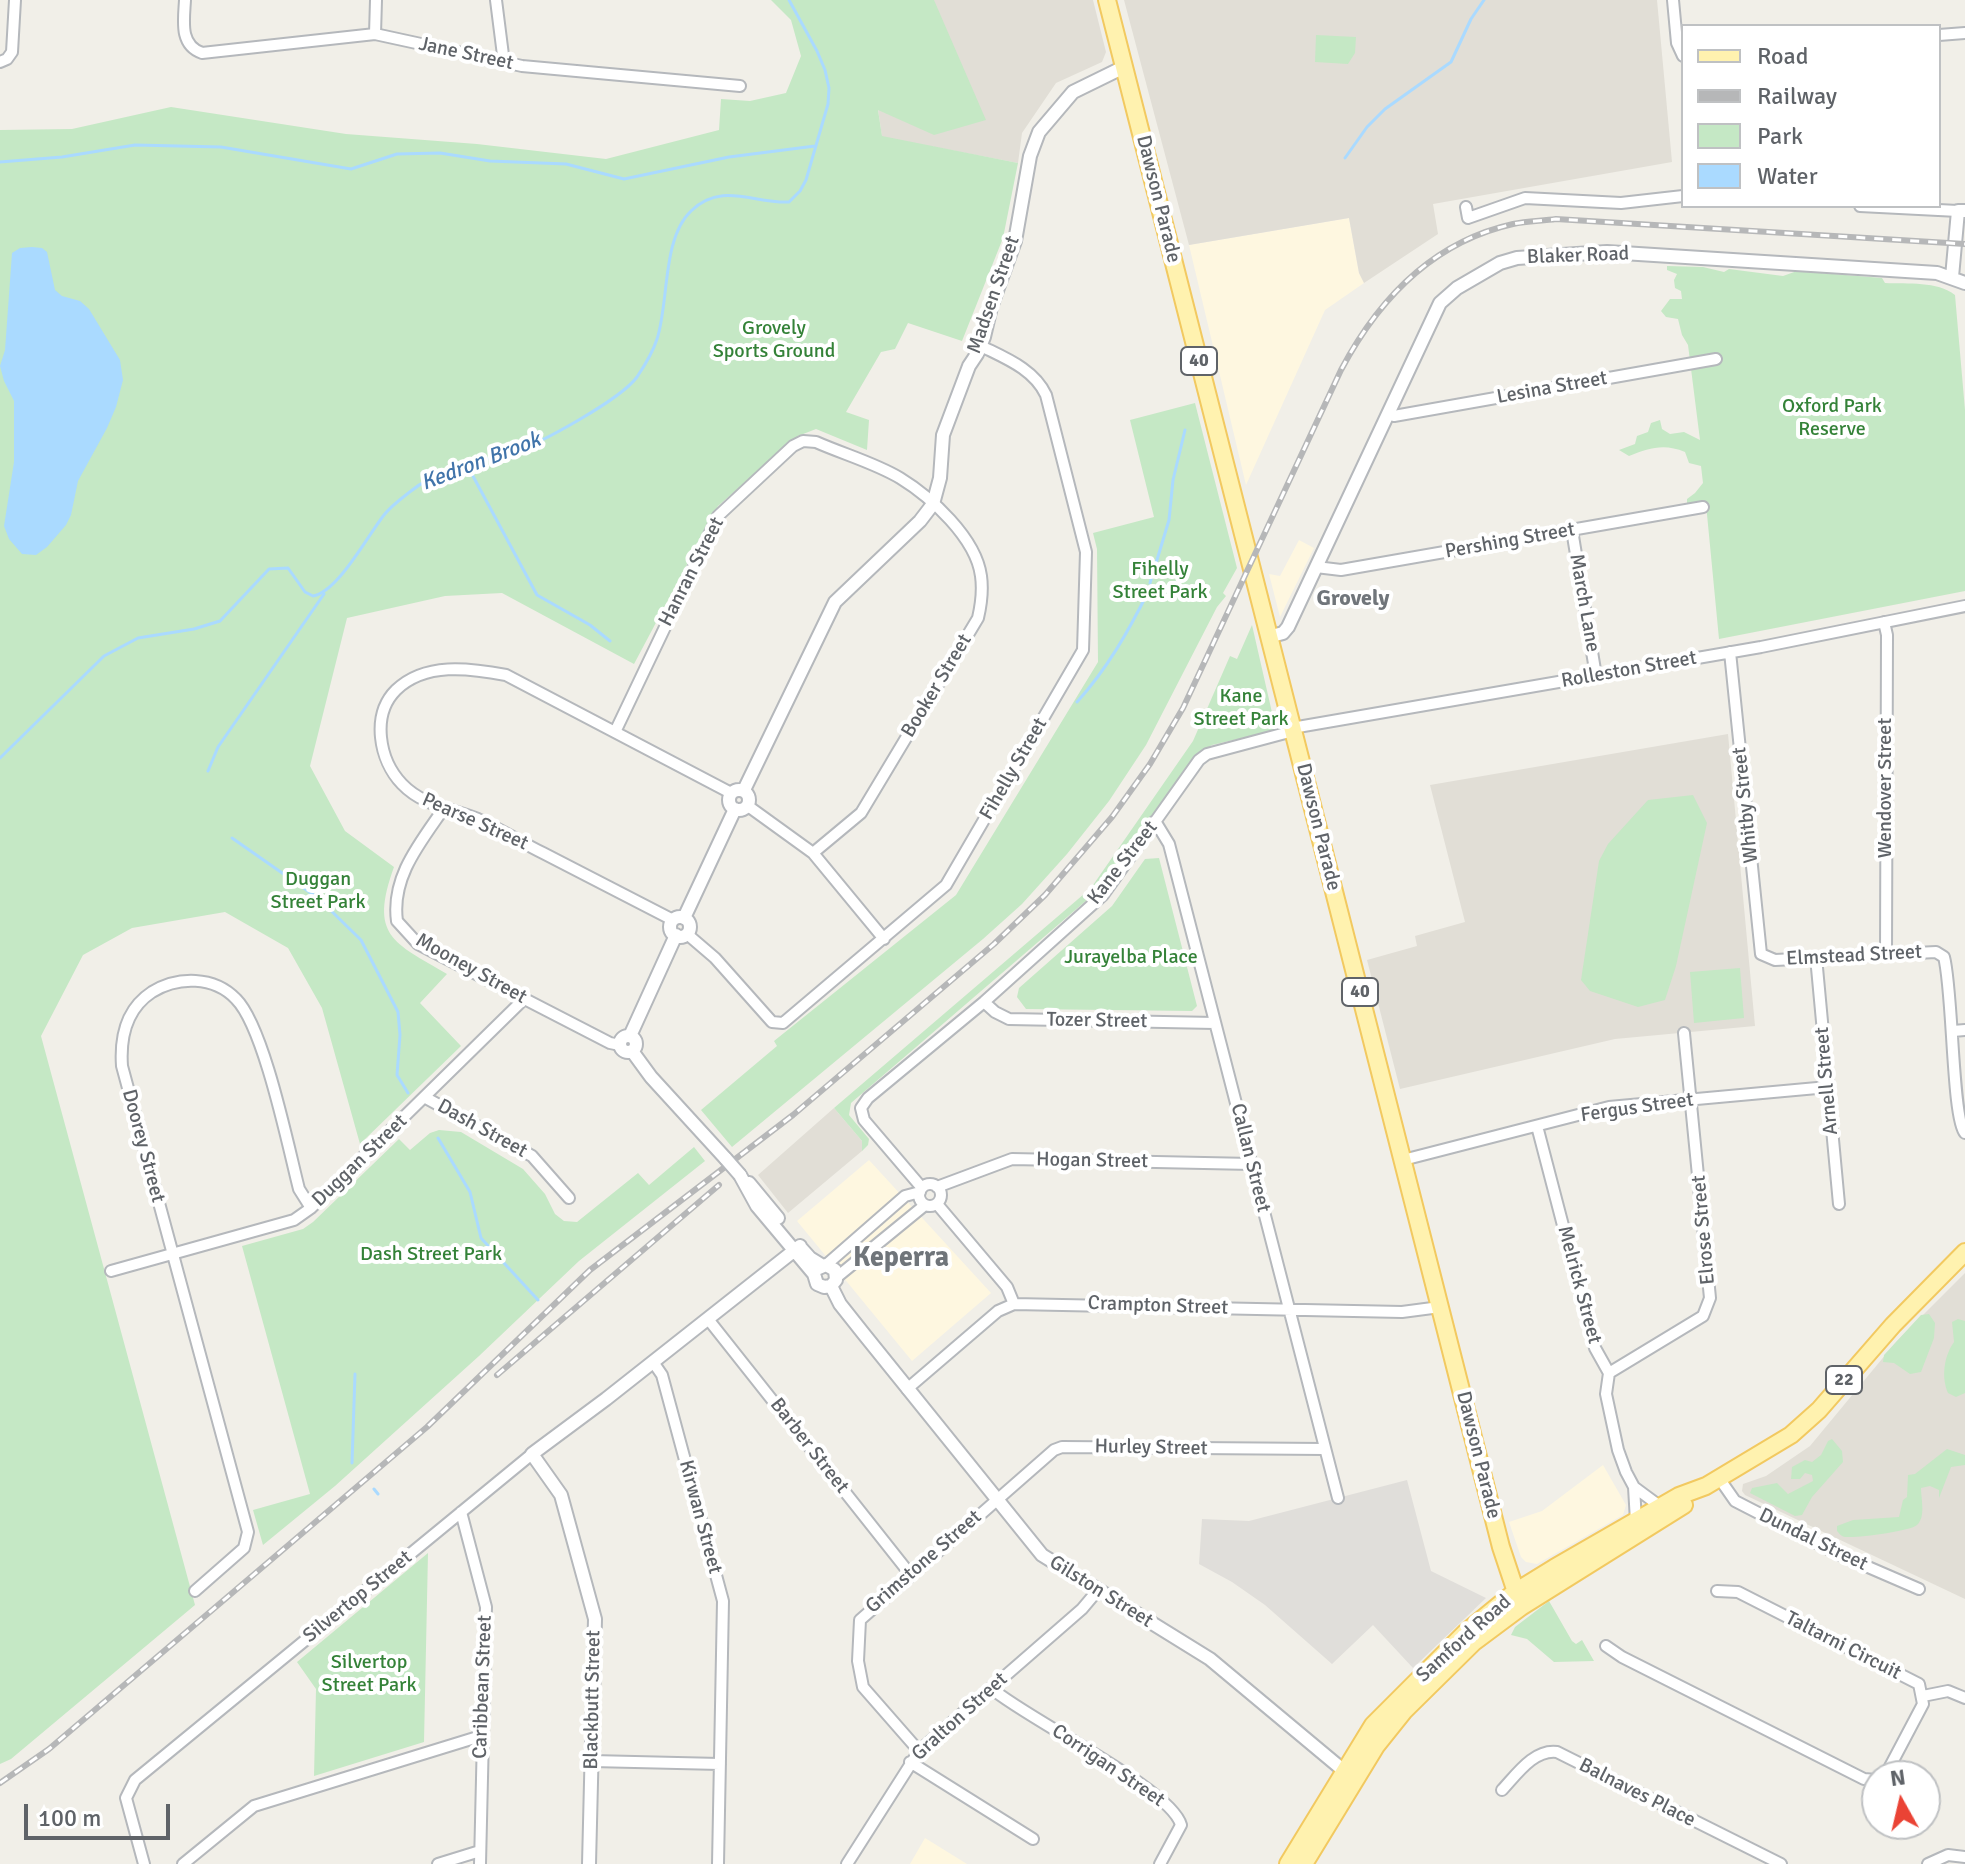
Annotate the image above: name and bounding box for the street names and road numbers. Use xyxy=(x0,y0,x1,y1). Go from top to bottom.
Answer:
street label: Jane Street xyxy=(417,32,515,76)
street label: Dawson Parade xyxy=(1131,133,1185,265)
street label: Madsen Street xyxy=(963,233,1025,357)
street label: Blaker Road xyxy=(1526,242,1630,270)
road number: 40 xyxy=(1181,347,1217,375)
street label: Lesina Street xyxy=(1495,366,1609,410)
street label: Hanran Street xyxy=(654,513,730,631)
street label: Pershing Street xyxy=(1443,518,1577,564)
street label: March Lane xyxy=(1564,552,1604,654)
street label: Booker Street xyxy=(897,630,977,742)
street label: Rolleston Street xyxy=(1560,646,1698,694)
street label: Fihelly Street xyxy=(975,714,1053,824)
street label: Wendover Street xyxy=(1874,718,1898,858)
street label: Whitby Street xyxy=(1728,746,1764,864)
street label: Dawson Parade xyxy=(1291,761,1345,893)
street label: Pearse Street xyxy=(418,788,532,856)
street label: Kane Street xyxy=(1083,816,1163,910)
street label: Mooney Street xyxy=(411,929,531,1009)
street label: Elmstead Street xyxy=(1786,940,1922,972)
road number: 40 xyxy=(1342,978,1378,1006)
street label: Tozer Street xyxy=(1046,1008,1148,1034)
street label: Arnell Street xyxy=(1810,1026,1844,1136)
street label: Doorey Street xyxy=(116,1087,170,1205)
street label: Fergus Street xyxy=(1579,1088,1695,1128)
street label: Dash Street xyxy=(433,1094,531,1164)
street label: Callan Street xyxy=(1225,1101,1275,1215)
street label: Duggan Street xyxy=(308,1110,412,1212)
street label: Hogan Street xyxy=(1036,1148,1148,1174)
street label: Elrose Street xyxy=(1687,1174,1721,1286)
street label: Melrick Street xyxy=(1552,1223,1606,1347)
street label: Crampton Street xyxy=(1087,1292,1229,1320)
road number: 22 xyxy=(1826,1366,1862,1394)
street label: Dawson Parade xyxy=(1451,1389,1505,1521)
street label: Barber Street xyxy=(764,1394,854,1498)
street label: Hurley Street xyxy=(1094,1435,1208,1461)
street label: Kirwan Street xyxy=(673,1457,727,1577)
street label: Dundal Street xyxy=(1755,1503,1871,1577)
street label: Grimstone Street xyxy=(861,1505,987,1619)
street label: Silvertop Street xyxy=(299,1546,417,1648)
street label: Gilston Street xyxy=(1045,1551,1157,1633)
street label: Samford Road xyxy=(1412,1590,1516,1688)
street label: Taltarni Circuit xyxy=(1781,1607,1905,1685)
street label: Caribbean Street xyxy=(468,1615,498,1759)
street label: Blackbutt Street xyxy=(580,1630,606,1770)
street label: Gralton Street xyxy=(907,1668,1013,1766)
street label: Corrigan Street xyxy=(1047,1719,1169,1813)
street label: Balnaves Place xyxy=(1575,1753,1699,1833)

